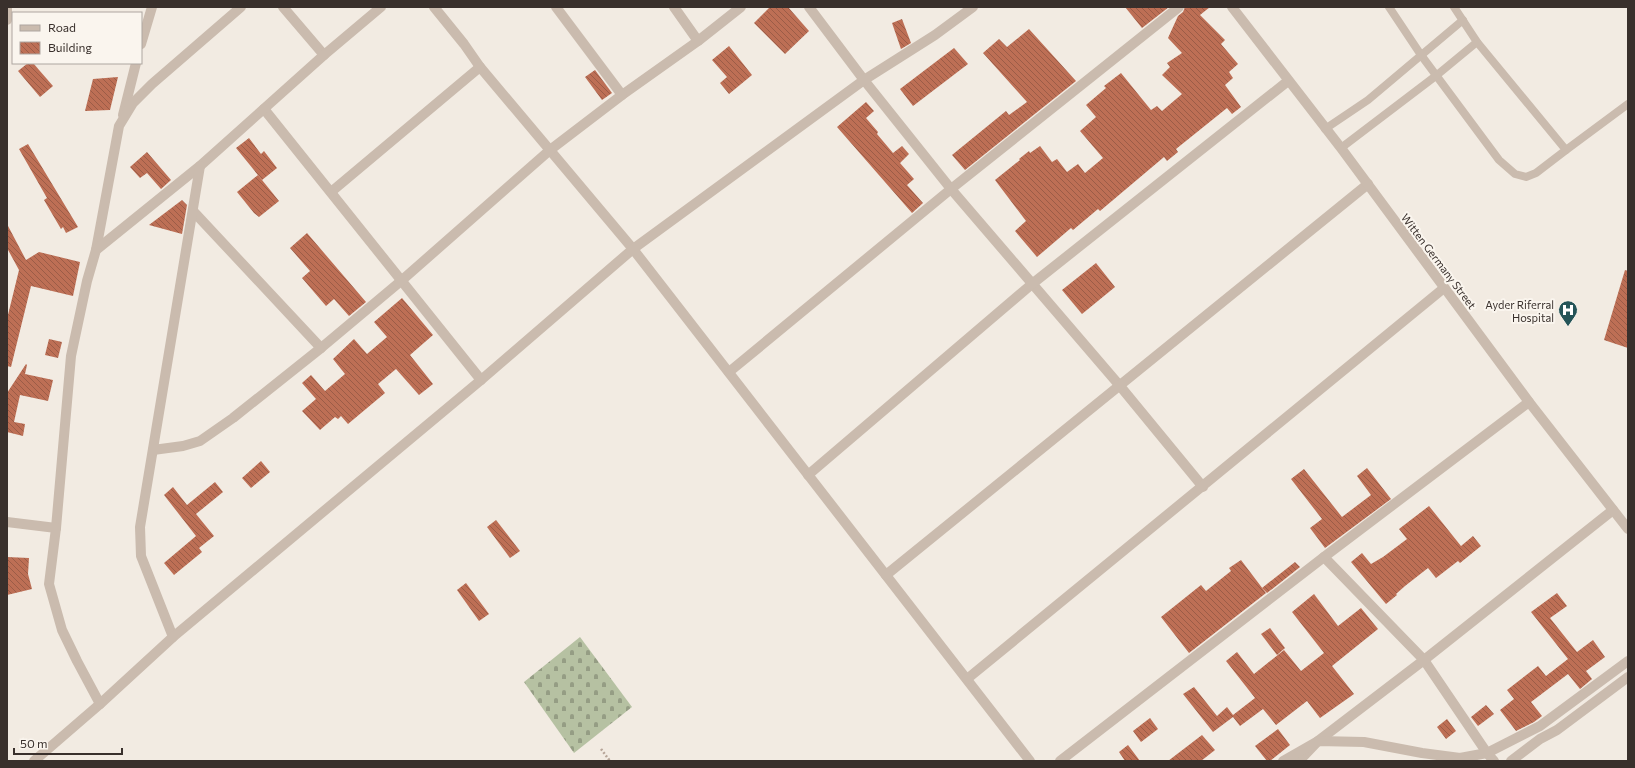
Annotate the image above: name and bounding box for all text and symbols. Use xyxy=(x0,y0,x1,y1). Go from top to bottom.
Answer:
legend xyxy=(12,12,142,64)
text: Road xyxy=(48,20,76,34)
text: Building xyxy=(48,40,92,54)
street label: Witten Germany Street xyxy=(1399,211,1479,312)
place label: Ayder Riferral Hospital xyxy=(1485,298,1554,324)
hospital icon: Ayder Riferral Hospital xyxy=(1557,299,1579,327)
scale bar xyxy=(14,730,122,756)
text: 50 m xyxy=(20,736,48,750)

